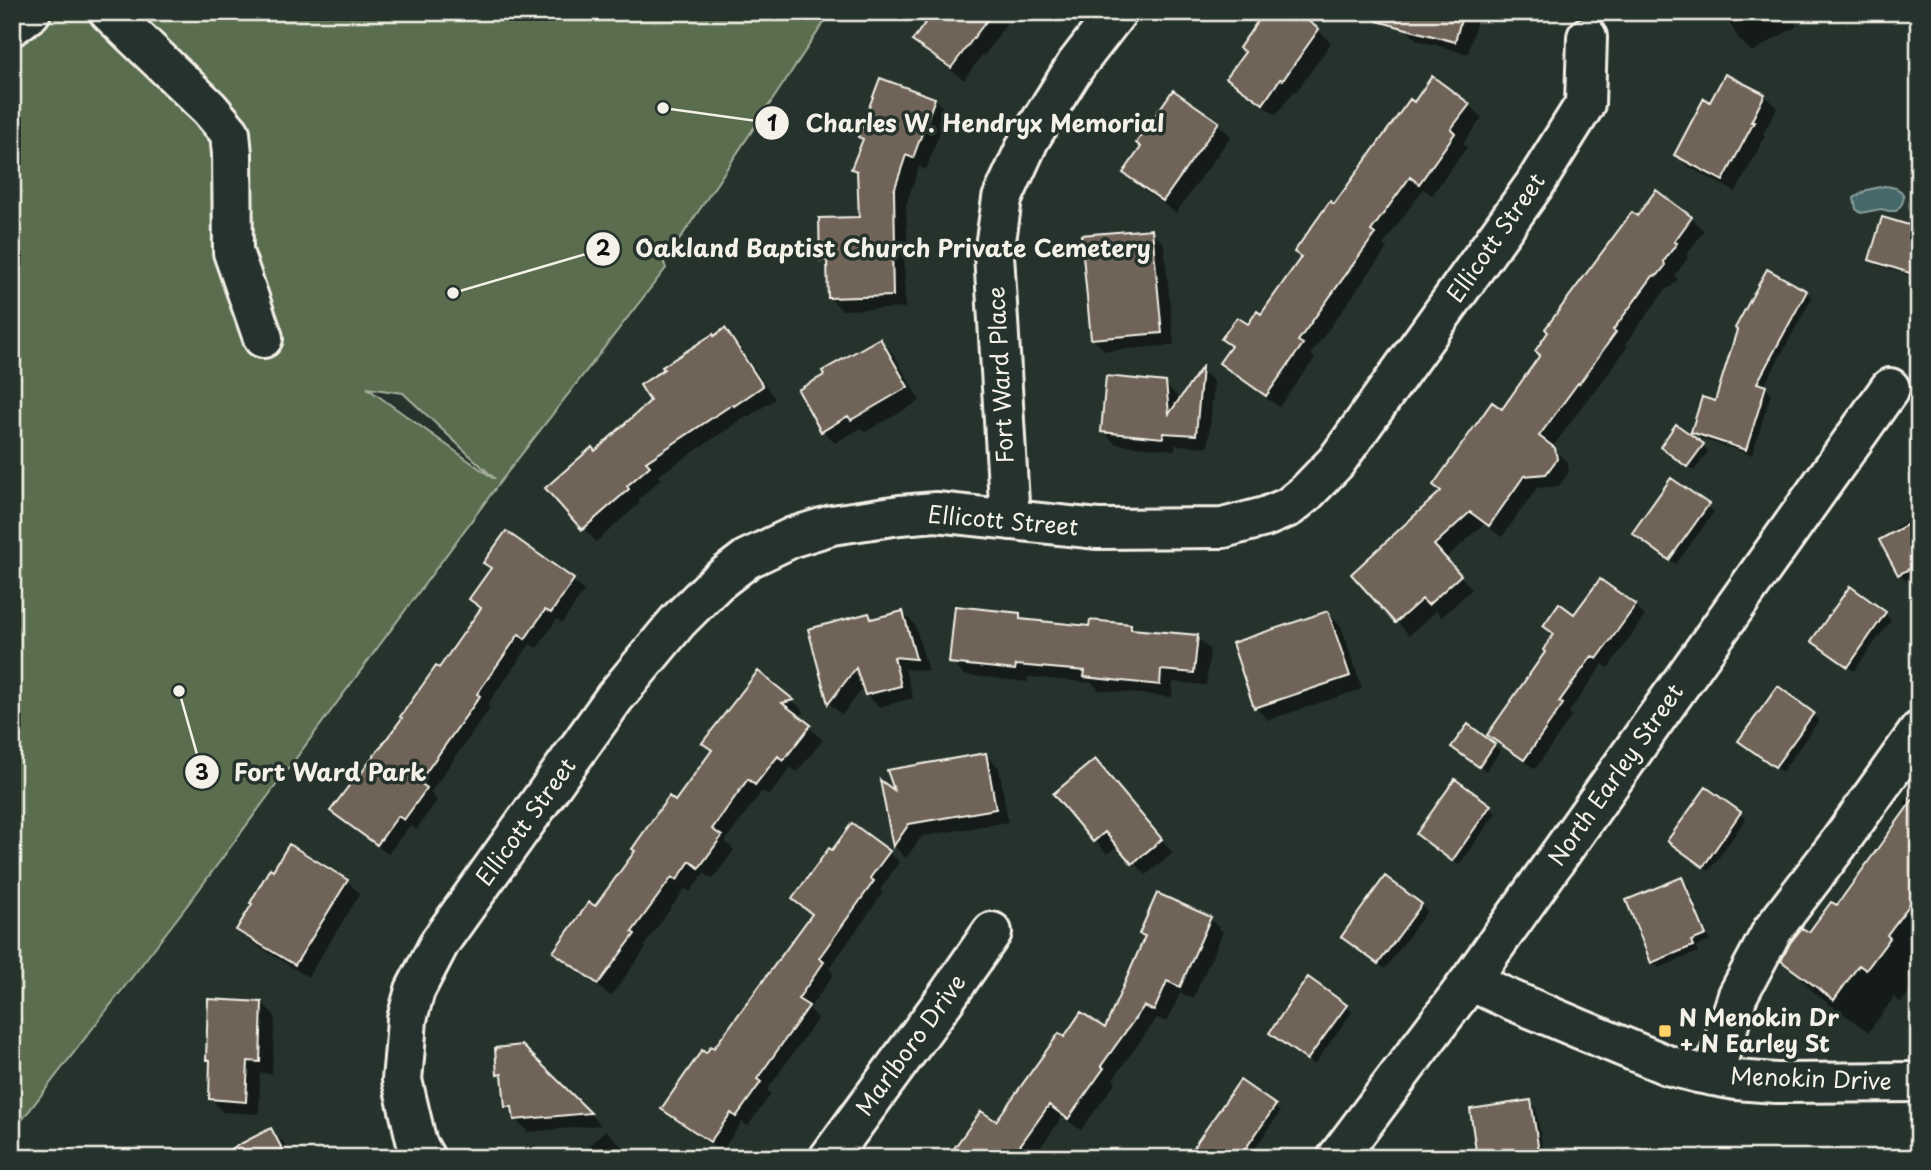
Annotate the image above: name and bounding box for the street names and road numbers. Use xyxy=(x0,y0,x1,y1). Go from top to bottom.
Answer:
street label: Ellicott Street xyxy=(1437,165,1552,309)
street label: Fort Ward Place xyxy=(977,286,1022,464)
street label: Ellicott Street xyxy=(926,495,1080,544)
street label: North Earley Street xyxy=(1539,676,1691,872)
street label: Ellicott Street xyxy=(466,750,583,893)
street label: Marlboro Drive xyxy=(846,966,973,1122)
street label: Menokin Drive xyxy=(1730,1057,1892,1098)

